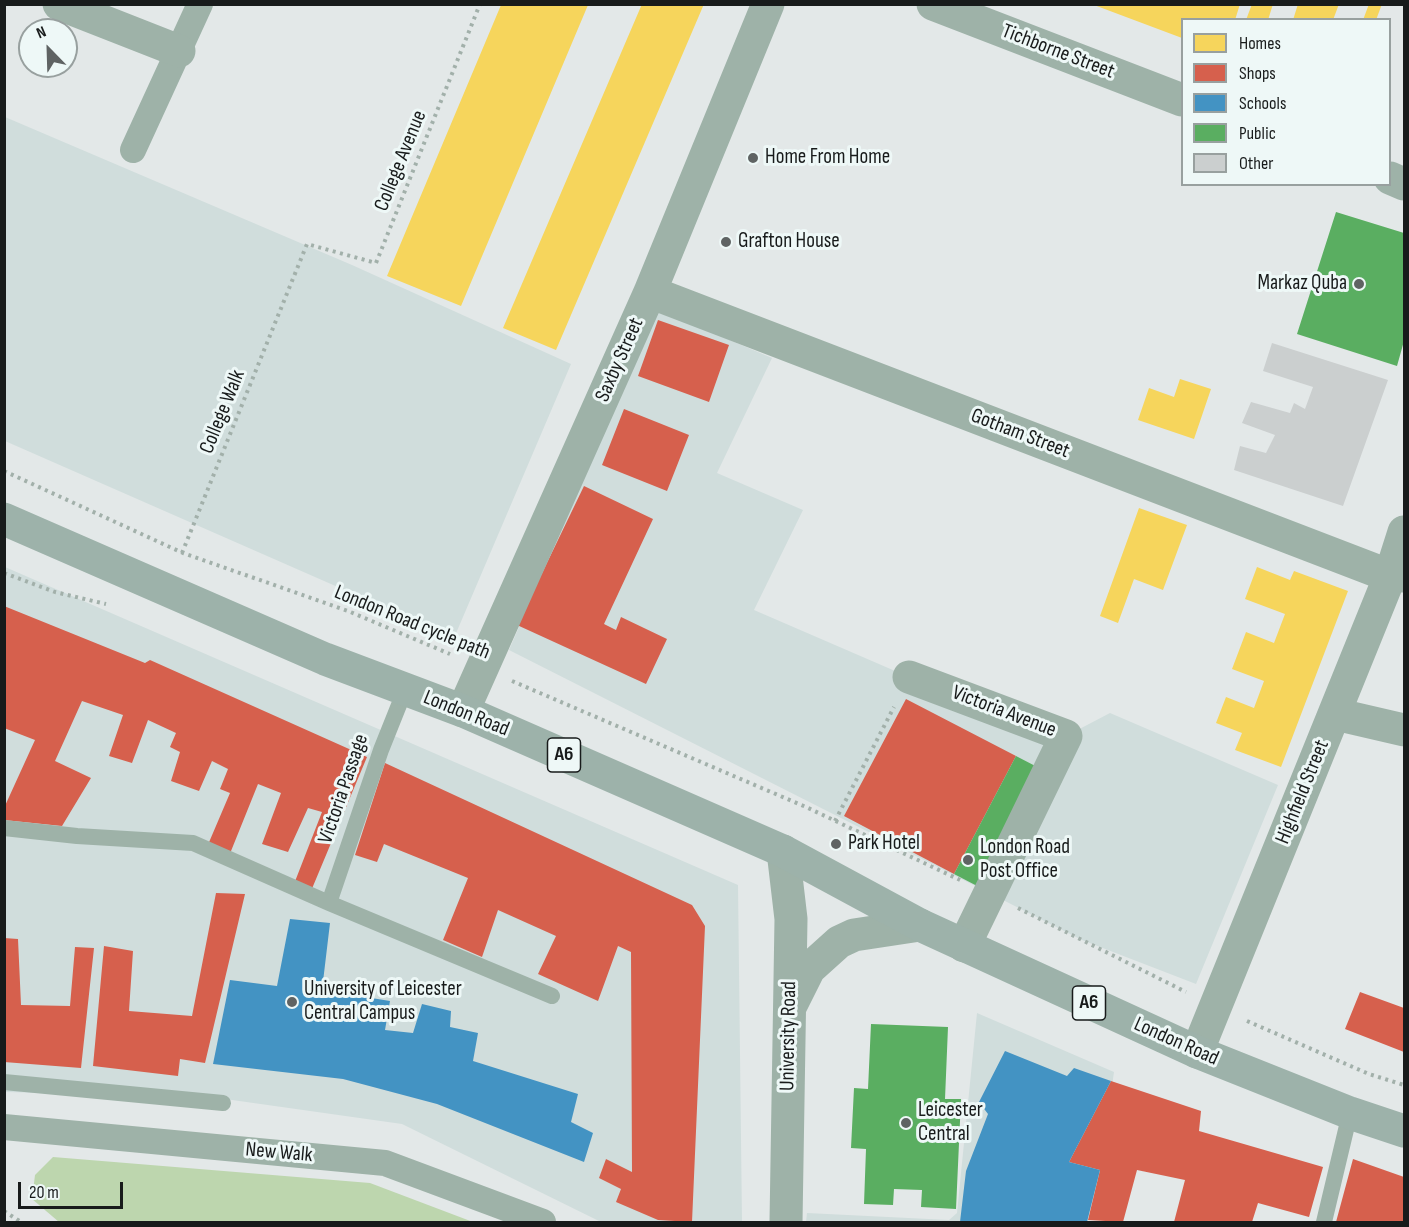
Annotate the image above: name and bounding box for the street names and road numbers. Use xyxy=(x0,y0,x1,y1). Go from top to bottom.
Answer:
street label: Tichborne Street xyxy=(998,19,1118,85)
street label: College Avenue xyxy=(369,107,433,215)
street label: Saxby Street xyxy=(590,314,650,406)
street label: College Walk xyxy=(195,366,251,458)
street label: Gotham Street xyxy=(967,404,1073,464)
street label: London Road cycle path xyxy=(330,580,494,666)
street label: Victoria Avenue xyxy=(948,681,1060,743)
street label: London Road xyxy=(420,685,512,743)
street label: Victoria Passage xyxy=(313,731,375,847)
street label: Highfield Street xyxy=(1271,736,1335,848)
road number: A6 xyxy=(548,738,580,772)
street label: University Road xyxy=(775,981,803,1091)
road number: A6 xyxy=(1072,986,1106,1020)
street label: London Road xyxy=(1130,1012,1222,1072)
street label: New Walk xyxy=(244,1138,314,1168)

